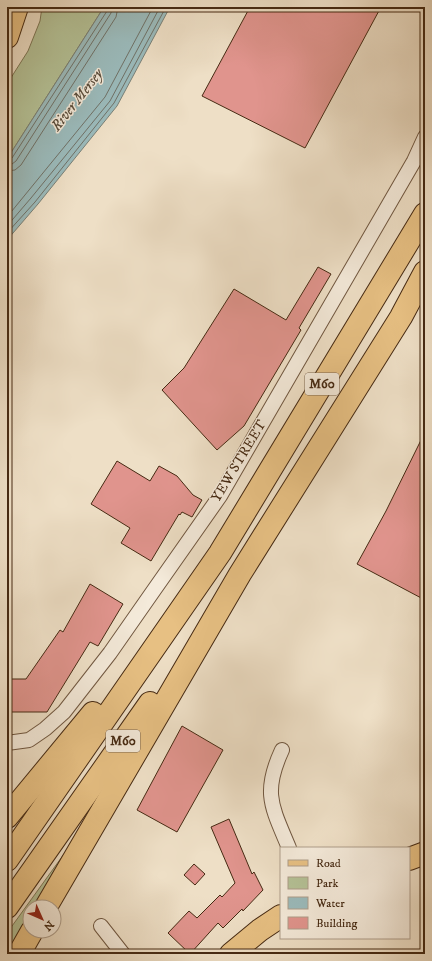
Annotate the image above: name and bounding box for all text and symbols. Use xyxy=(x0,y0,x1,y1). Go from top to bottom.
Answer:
water label: River Mersey xyxy=(46,64,108,136)
road number: M60 xyxy=(305,373,339,395)
street label: YEW STREET xyxy=(207,416,271,505)
road number: M60 xyxy=(106,730,140,752)
legend xyxy=(280,847,410,939)
text: Road xyxy=(316,856,341,871)
text: Park xyxy=(316,876,338,891)
text: Water xyxy=(315,896,345,911)
north arrow xyxy=(22,899,62,939)
text: Building xyxy=(316,916,357,931)
text: N xyxy=(40,917,57,934)

